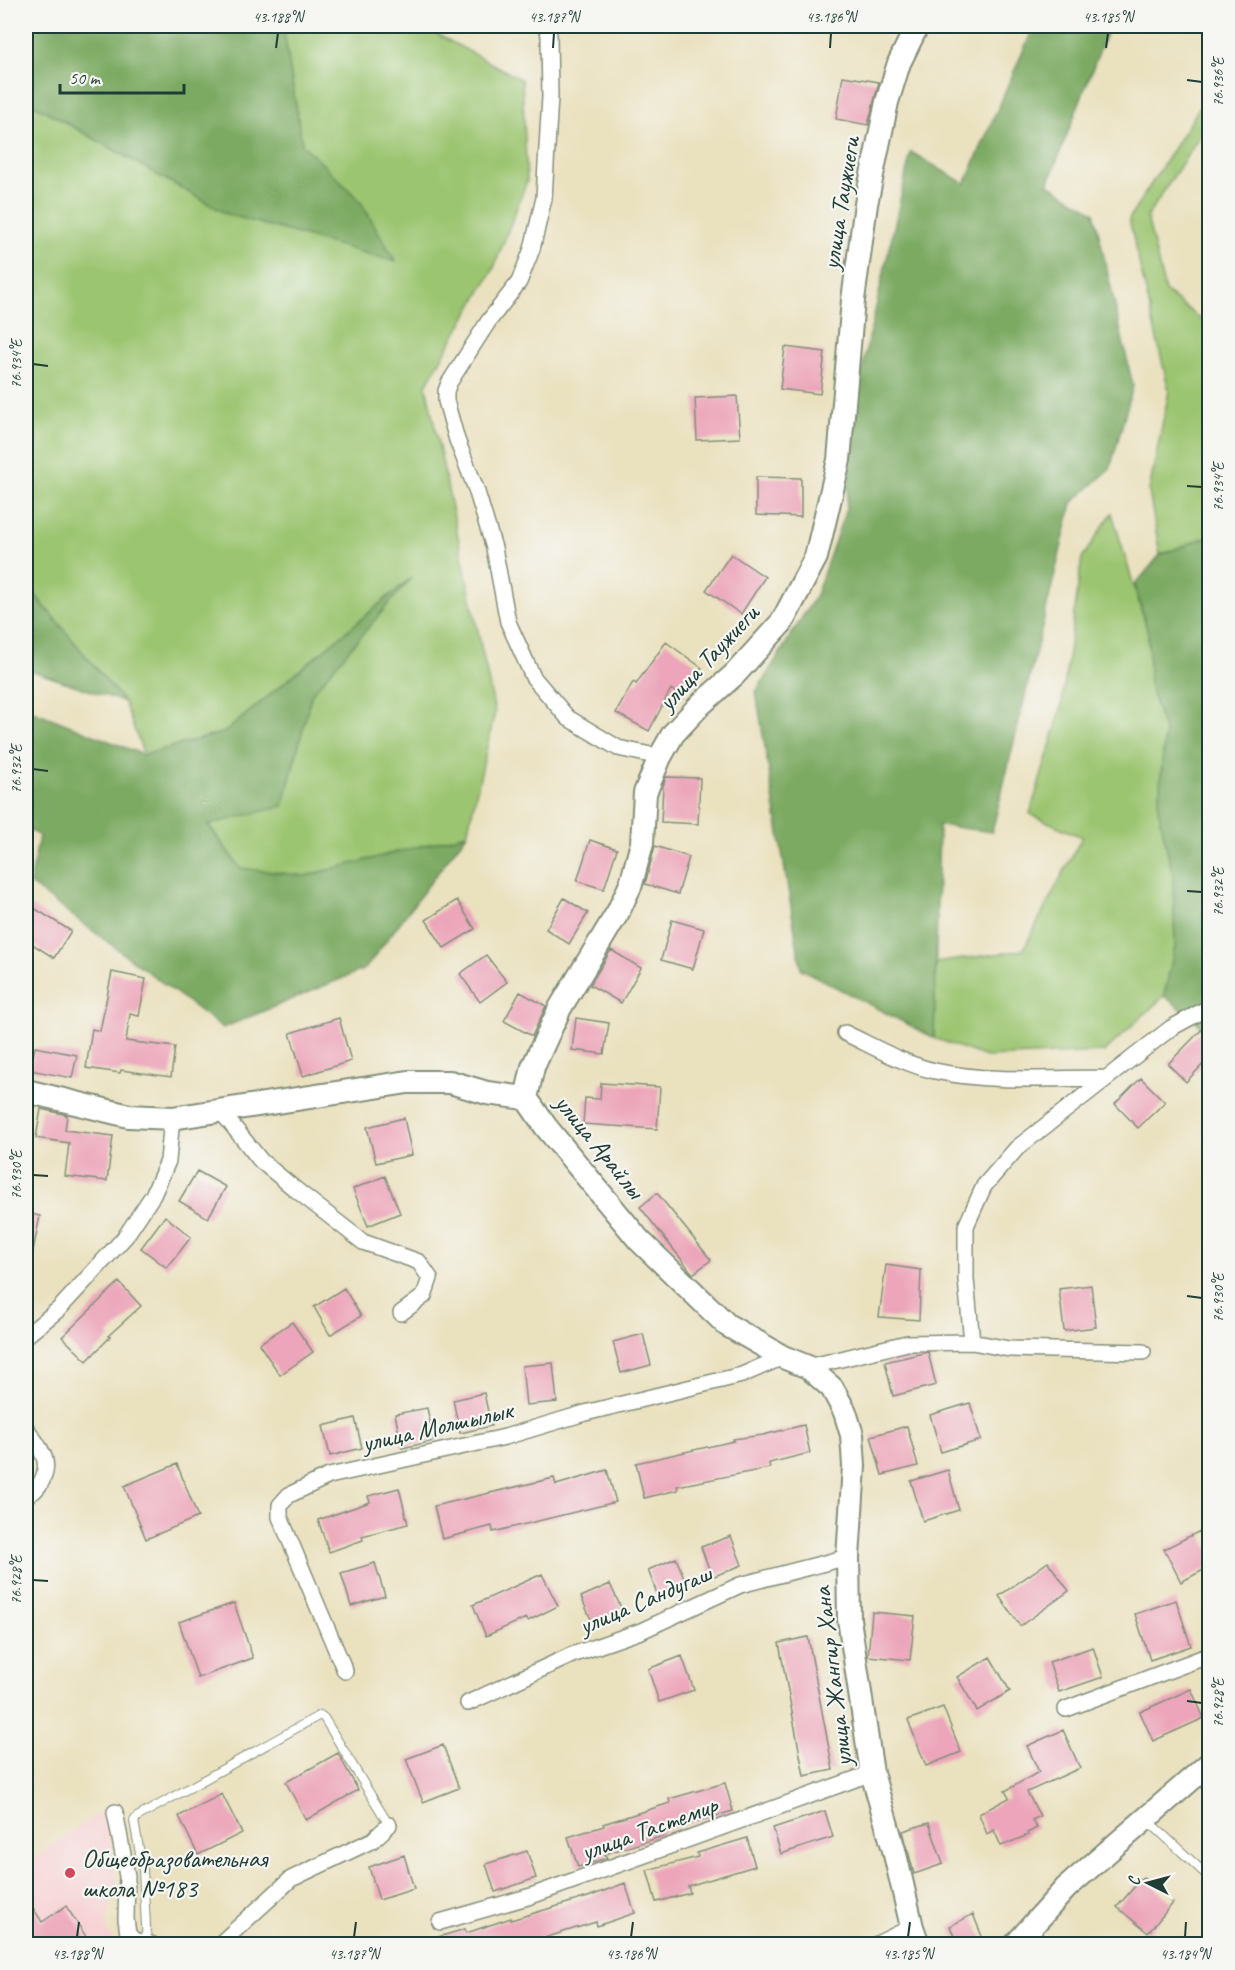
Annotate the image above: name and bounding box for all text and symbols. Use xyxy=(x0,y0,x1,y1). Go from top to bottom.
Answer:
text: 43.188°N xyxy=(253,8,306,27)
text: 43.187°N xyxy=(529,8,582,27)
text: 43.186°N xyxy=(806,8,859,27)
text: 43.185°N xyxy=(1083,8,1136,27)
text: 76.936°E xyxy=(1209,55,1228,106)
scale bar xyxy=(60,57,184,95)
text: 50 m xyxy=(69,67,102,89)
street label: улица Таужиеги xyxy=(813,133,868,274)
text: 76.934°E xyxy=(7,337,26,388)
text: 76.934°E xyxy=(1209,460,1228,511)
street label: улица Таужиеги xyxy=(649,596,767,719)
text: 76.932°E xyxy=(7,742,26,793)
text: 76.932°E xyxy=(1209,865,1228,916)
street label: улица Арайлы xyxy=(546,1086,653,1207)
text: 76.930°E xyxy=(7,1148,26,1199)
text: 76.930°E xyxy=(1209,1271,1228,1322)
street label: улица Молшылык xyxy=(357,1393,518,1460)
text: 76.928°E xyxy=(7,1553,26,1604)
street label: улица Сандугаш xyxy=(572,1556,718,1643)
street label: улица Жангир Хана xyxy=(805,1583,860,1771)
text: 76.928°E xyxy=(1209,1676,1228,1727)
street label: улица Тастемир xyxy=(575,1788,724,1869)
place label: Общеобразовательная школа №183 xyxy=(82,1842,269,1905)
north arrow xyxy=(1118,1853,1178,1913)
marker: Общеобразовательная школа №183 xyxy=(63,1866,77,1880)
text: С xyxy=(1124,1874,1145,1886)
text: 43.188°N xyxy=(52,1945,105,1964)
text: 43.187°N xyxy=(329,1945,382,1964)
text: 43.186°N xyxy=(606,1945,659,1964)
text: 43.185°N xyxy=(883,1945,936,1964)
text: 43.184°N xyxy=(1160,1945,1213,1964)

